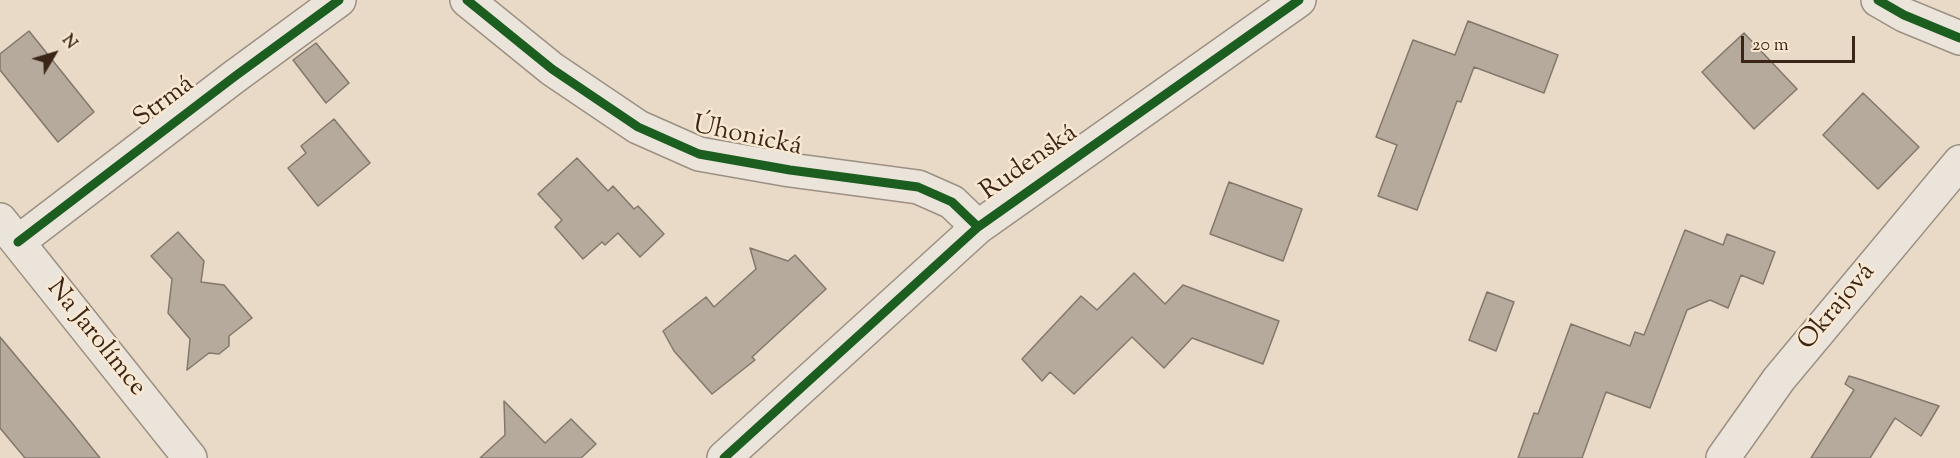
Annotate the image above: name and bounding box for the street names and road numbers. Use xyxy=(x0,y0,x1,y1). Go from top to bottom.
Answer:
street label: Strmá xyxy=(129,70,201,136)
street label: Úhonická xyxy=(690,111,804,165)
street label: Rudenská xyxy=(976,119,1084,209)
street label: Okrajová xyxy=(1793,258,1883,358)
street label: Na Jarolímce xyxy=(39,274,151,404)

